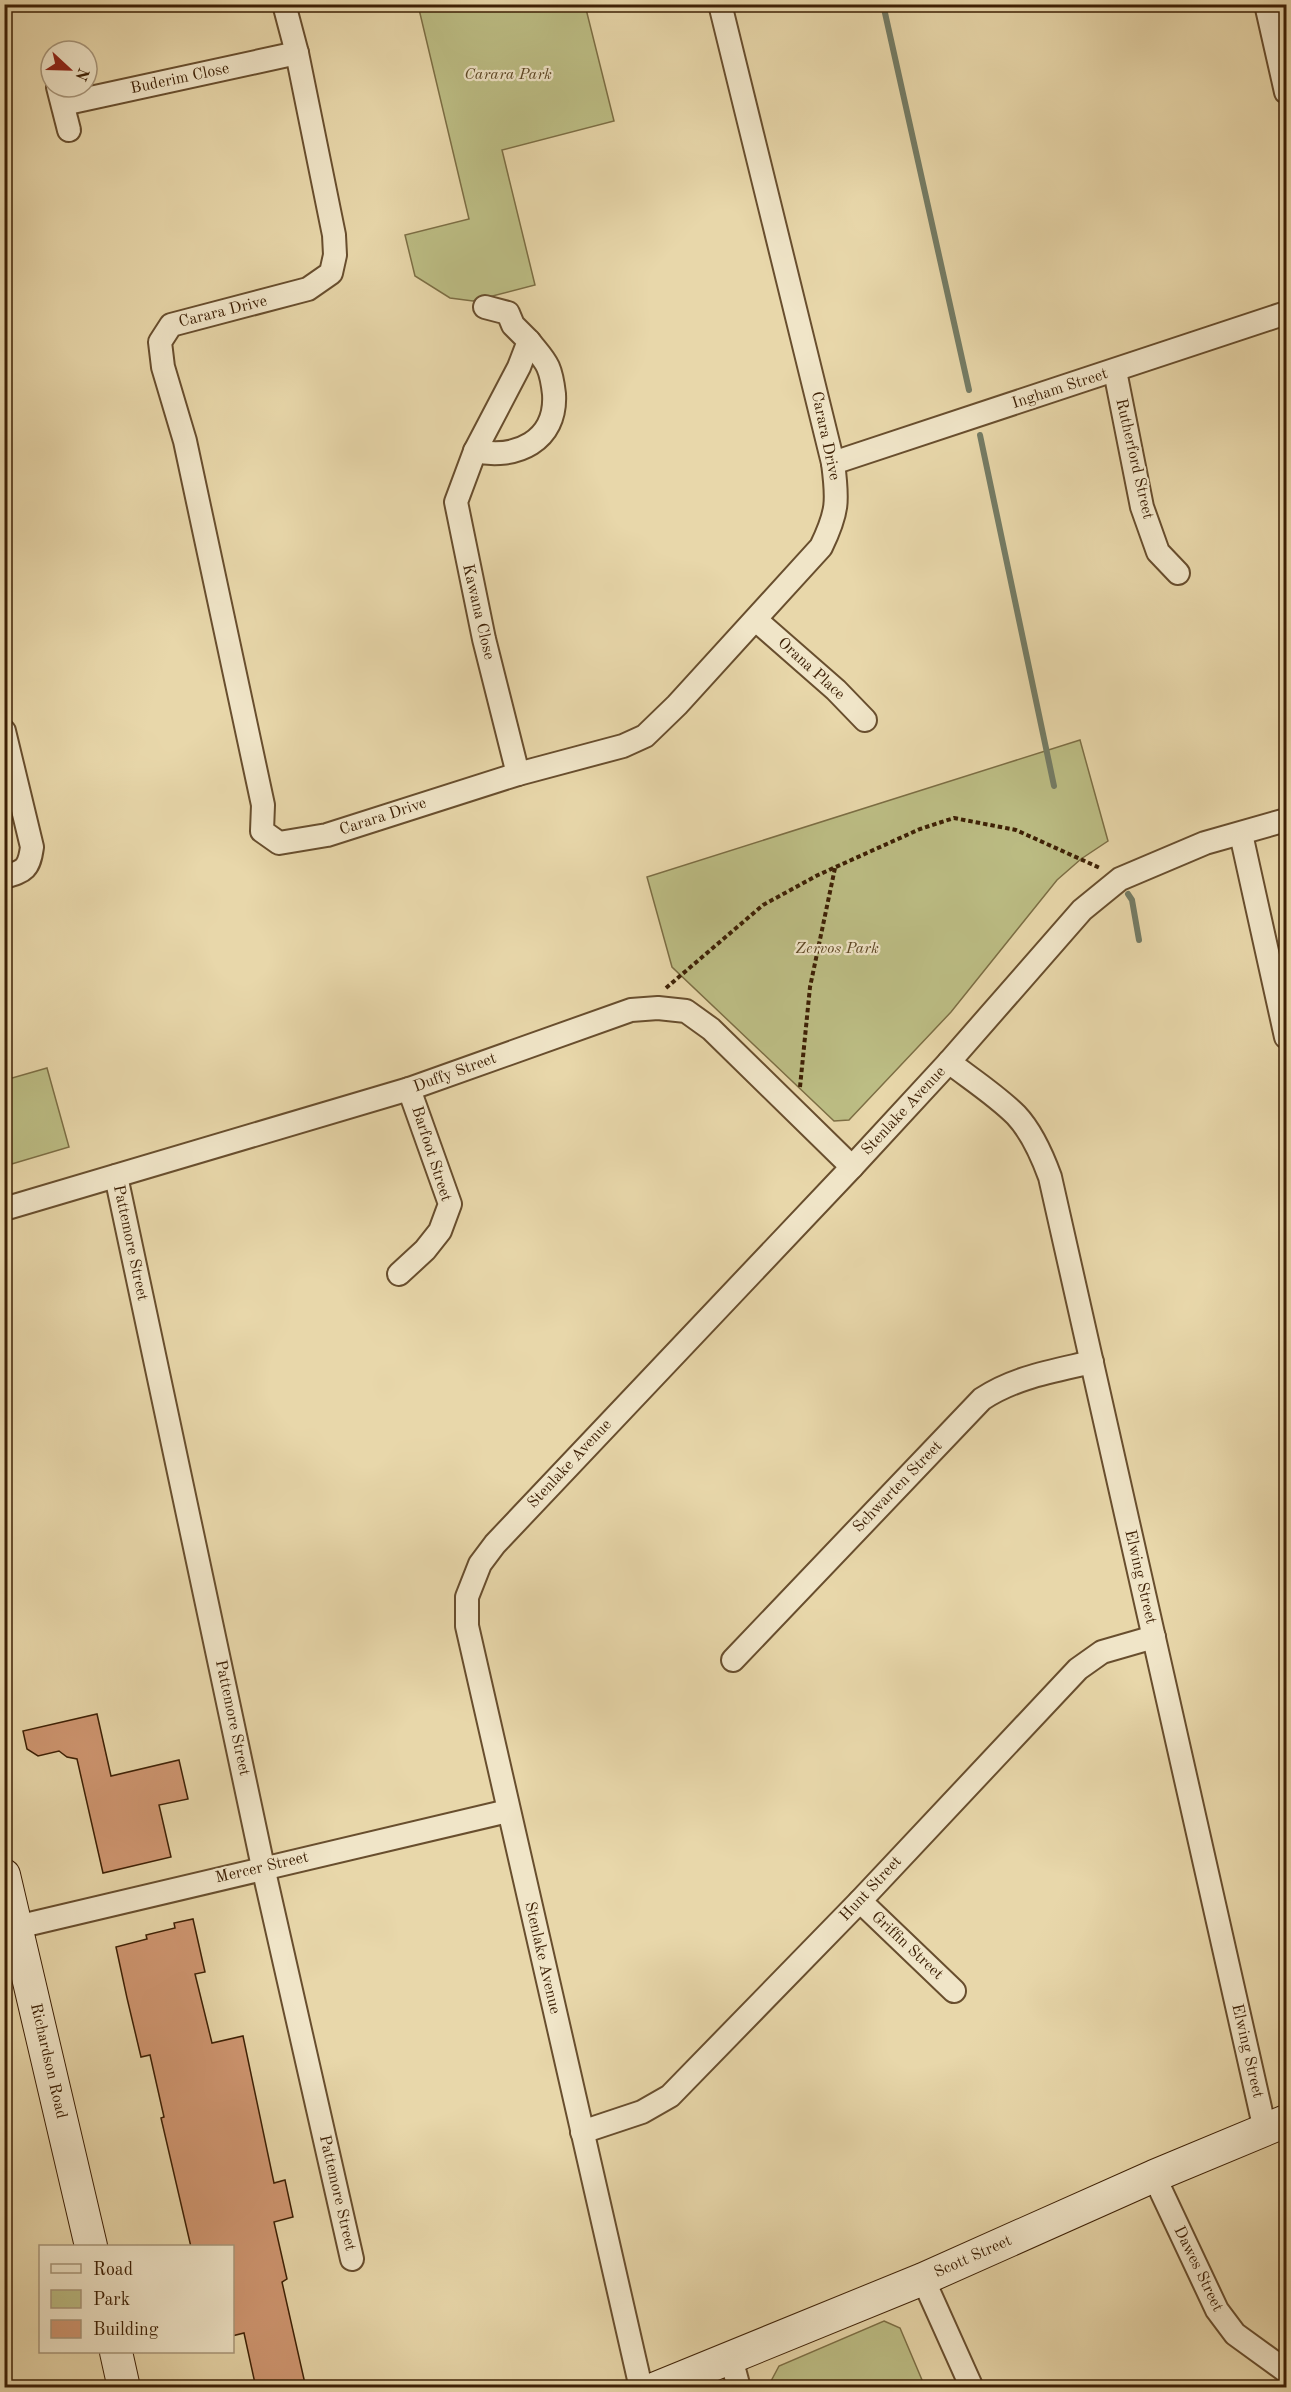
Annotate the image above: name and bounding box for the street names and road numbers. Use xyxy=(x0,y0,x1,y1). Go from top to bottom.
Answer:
street label: Buderim Close xyxy=(129,61,231,97)
street label: Carara Drive xyxy=(177,293,269,331)
street label: Ingham Street xyxy=(1010,366,1110,412)
street label: Carara Drive xyxy=(808,390,842,482)
street label: Rutherford Street xyxy=(1112,397,1156,521)
street label: Kawana Close xyxy=(459,563,497,661)
street label: Orana Place xyxy=(774,635,848,703)
street label: Carara Drive xyxy=(338,795,428,839)
street label: Duffy Street xyxy=(411,1050,499,1095)
street label: Stenlake Avenue xyxy=(859,1064,949,1158)
street label: Barfoot Street xyxy=(408,1104,454,1204)
street label: Pattemore Street xyxy=(110,1184,150,1303)
street label: Stenlake Avenue xyxy=(525,1417,615,1511)
street label: Schwarten Street xyxy=(850,1438,946,1536)
street label: Elwing Street xyxy=(1121,1528,1159,1626)
street label: Pattemore Street xyxy=(212,1659,252,1778)
street label: Mercer Street xyxy=(214,1849,311,1886)
street label: Hunt Street xyxy=(837,1853,905,1925)
street label: Stenlake Avenue xyxy=(521,1900,563,2016)
street label: Griffin Street xyxy=(868,1909,946,1983)
street label: Richardson Road xyxy=(27,2002,69,2120)
street label: Elwing Street xyxy=(1228,2002,1266,2100)
street label: Pattemore Street xyxy=(316,2134,358,2253)
street label: Dawes Street xyxy=(1170,2224,1226,2315)
street label: Scott Street xyxy=(932,2233,1014,2281)

